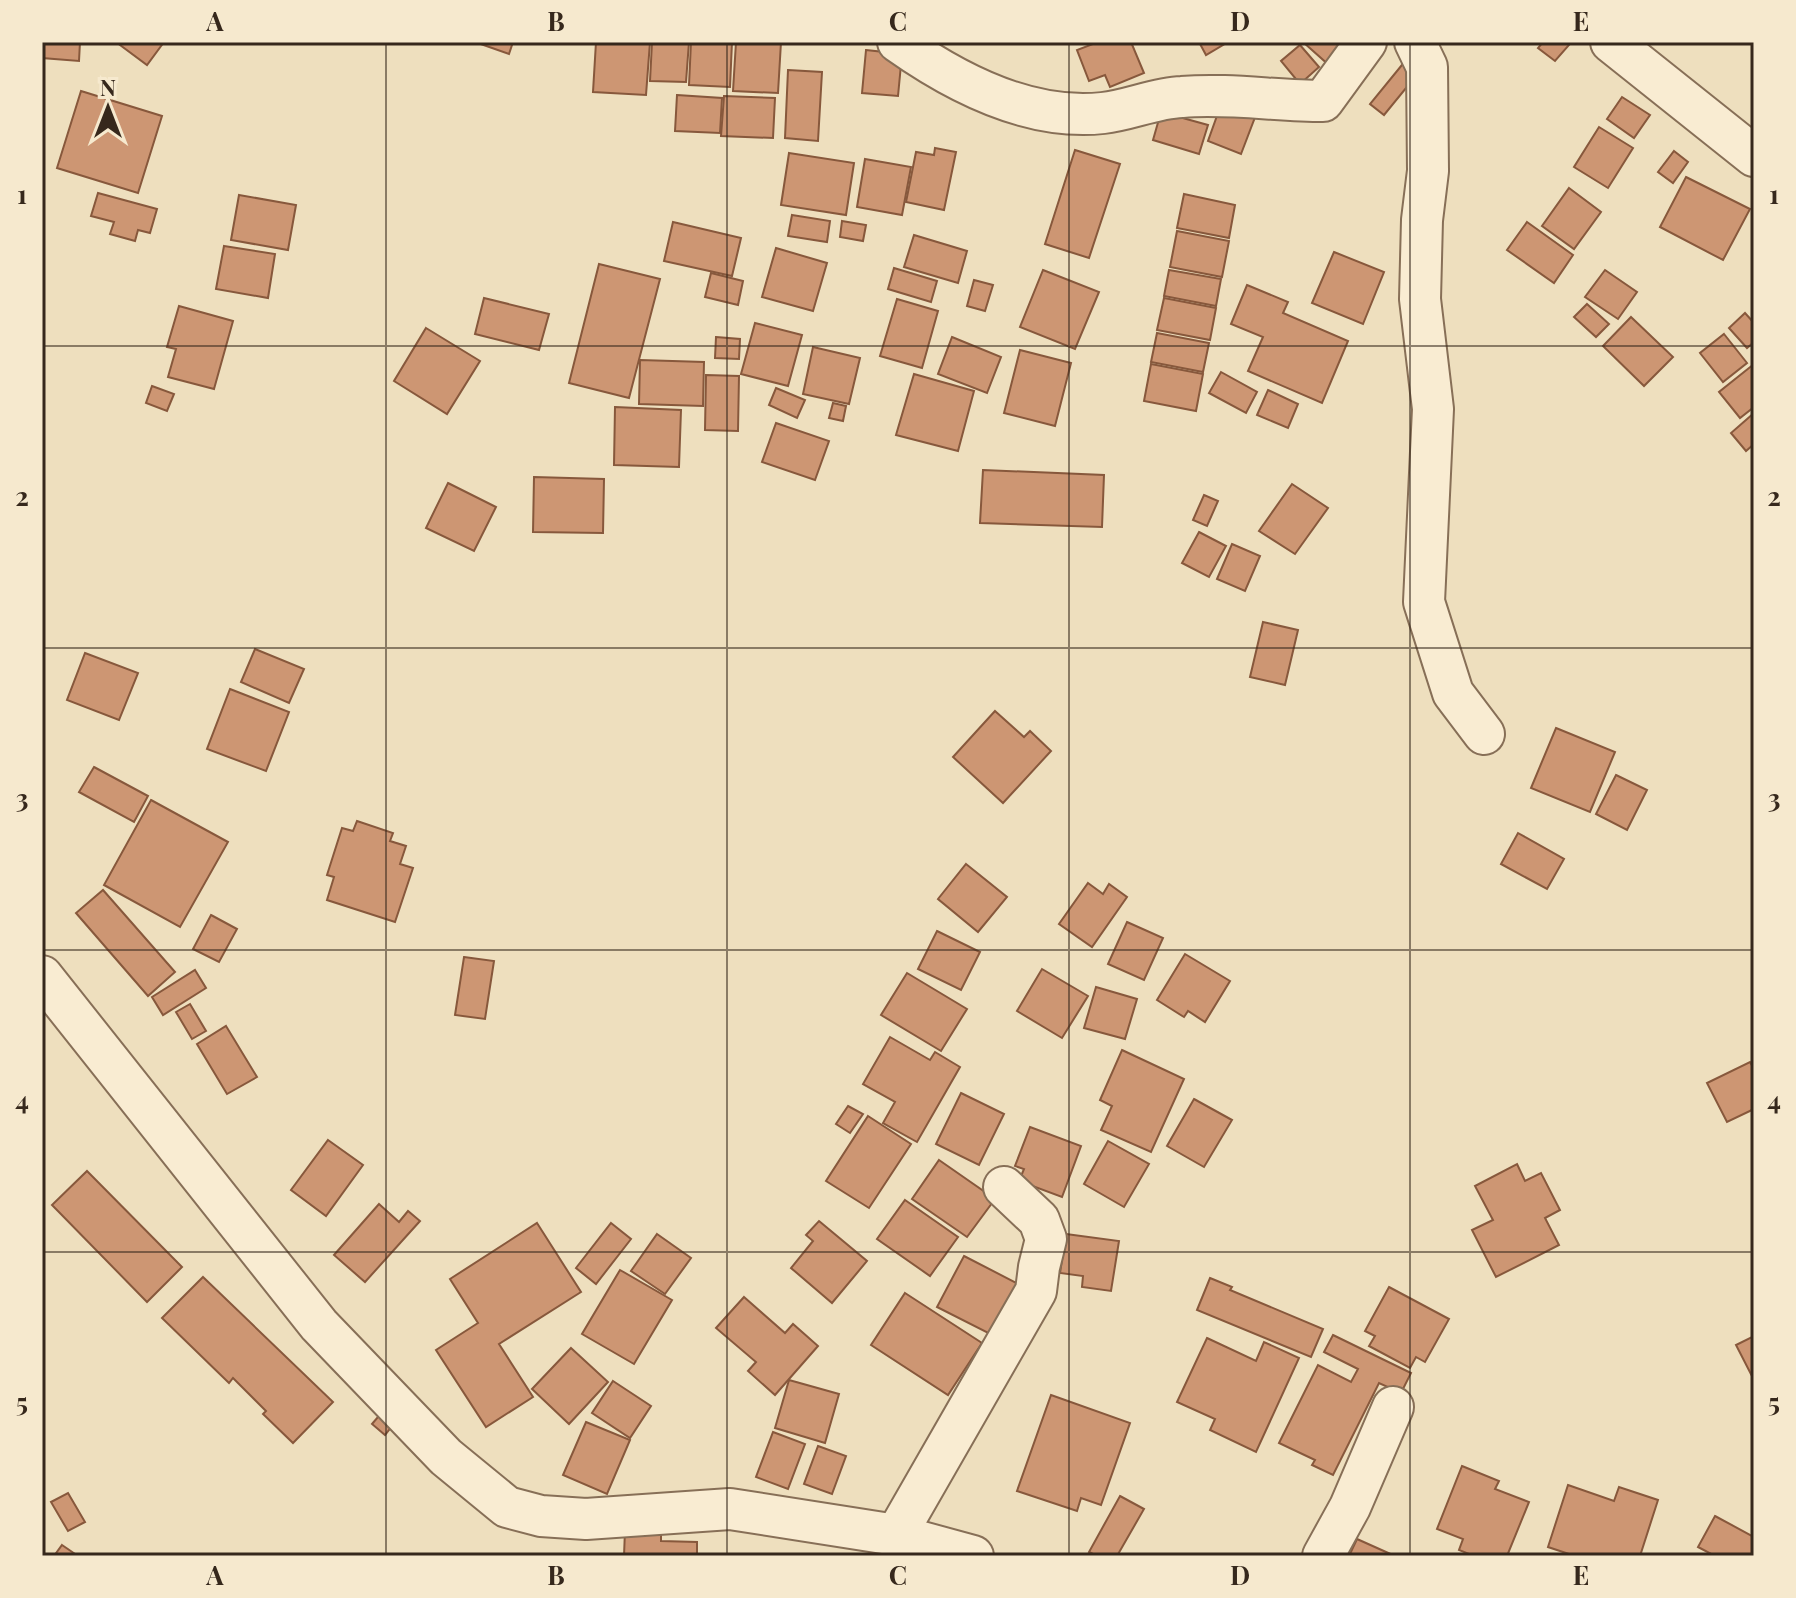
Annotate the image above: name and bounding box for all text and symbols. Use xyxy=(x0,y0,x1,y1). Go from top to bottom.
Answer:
text: A xyxy=(205,3,224,38)
text: B xyxy=(547,3,565,38)
text: C xyxy=(889,3,907,38)
text: D xyxy=(1230,3,1250,38)
text: E xyxy=(1573,3,1589,38)
north arrow xyxy=(68,68,148,148)
text: N xyxy=(100,72,116,102)
text: 1 xyxy=(17,176,27,211)
text: 1 xyxy=(1769,176,1779,211)
text: 2 xyxy=(15,478,29,513)
text: 2 xyxy=(1767,478,1781,513)
text: 3 xyxy=(16,780,28,815)
text: 3 xyxy=(1768,780,1780,815)
text: 4 xyxy=(15,1082,29,1117)
text: 4 xyxy=(1767,1082,1781,1117)
text: 5 xyxy=(16,1384,28,1419)
text: 5 xyxy=(1768,1384,1780,1419)
text: A xyxy=(205,1557,224,1592)
text: B xyxy=(547,1557,565,1592)
text: C xyxy=(889,1557,907,1592)
text: D xyxy=(1230,1557,1250,1592)
text: E xyxy=(1573,1557,1589,1592)

